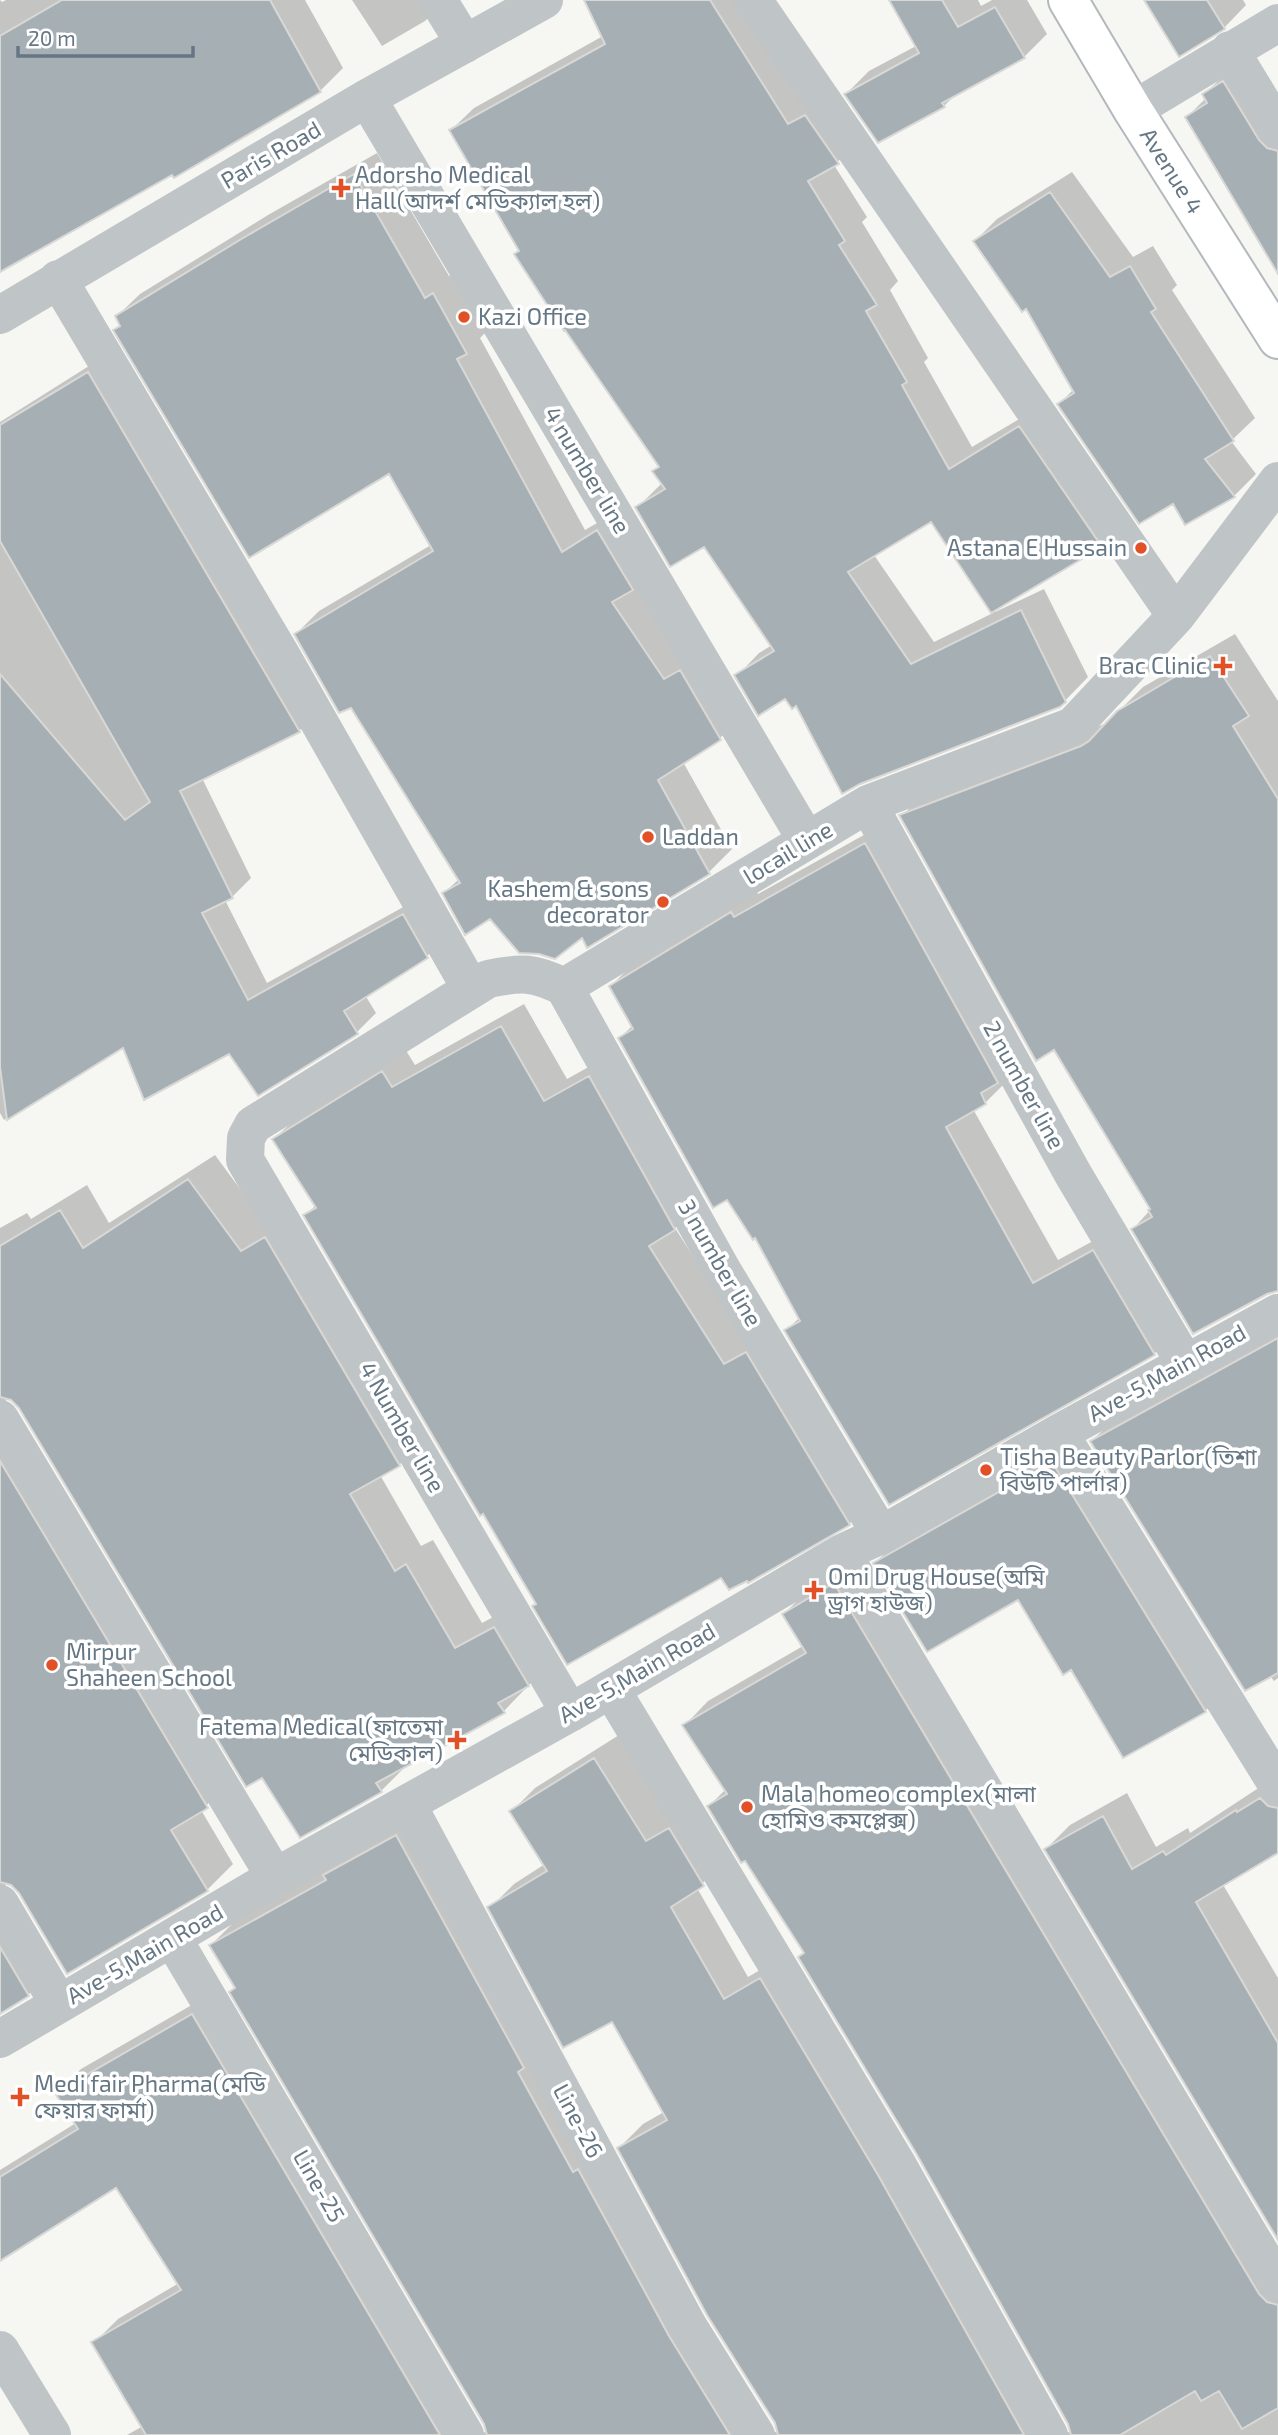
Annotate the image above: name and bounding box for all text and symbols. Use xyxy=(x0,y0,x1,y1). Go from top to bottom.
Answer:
scale bar xyxy=(18,14,192,58)
text: 20 m xyxy=(28,25,76,50)
street label: Paris Road xyxy=(216,114,325,194)
street label: Avenue 4 xyxy=(1135,122,1210,219)
place label: Adorsho Medical Hall(আদর্শ মেডিক্যাল হল) xyxy=(355,160,600,214)
marker: Adorsho Medical Hall(আদর্শ মেডিক্যাল হল) xyxy=(333,180,349,196)
place label: Kazi Office xyxy=(478,302,587,330)
marker: Kazi Office xyxy=(456,309,472,325)
street label: 4 number line xyxy=(539,401,637,538)
place label: Astana E Hussain xyxy=(947,533,1127,561)
marker: Astana E Hussain xyxy=(1133,540,1149,556)
place label: Brac Clinic xyxy=(1099,651,1207,679)
marker: Brac Clinic xyxy=(1213,656,1233,676)
street label: locail line xyxy=(738,815,837,890)
place label: Laddan xyxy=(662,822,739,850)
marker: Laddan xyxy=(640,829,656,845)
place label: Kashem & sons decorator xyxy=(487,874,649,928)
marker: Kashem & sons decorator xyxy=(655,894,671,910)
street label: 2 number line xyxy=(978,1016,1072,1154)
street label: 3 number line xyxy=(673,1194,769,1331)
street label: Ave-5,Main Road xyxy=(1083,1317,1250,1427)
street label: 4 Number line xyxy=(354,1356,452,1497)
place label: Tisha Beauty Parlor(তিশা বিউটি পার্লার) xyxy=(999,1442,1258,1496)
marker: Tisha Beauty Parlor(তিশা বিউটি পার্লার) xyxy=(978,1462,994,1478)
place label: Omi Drug House(অমি ড্রাগ হাউজ) xyxy=(827,1562,1045,1616)
marker: Omi Drug House(অমি ড্রাগ হাউজ) xyxy=(806,1582,822,1598)
street label: Ave-5,Main Road xyxy=(553,1616,720,1728)
place label: Mirpur Shaheen School xyxy=(66,1637,232,1691)
marker: Mirpur Shaheen School xyxy=(44,1657,60,1673)
place label: Fatema Medical(ফাতেমা মেডিকাল) xyxy=(199,1712,444,1766)
marker: Fatema Medical(ফাতেমা মেডিকাল) xyxy=(449,1732,465,1748)
place label: Mala homeo complex(মালা হোমিও কমপ্লেক্স) xyxy=(761,1779,1037,1833)
marker: Mala homeo complex(মালা হোমিও কমপ্লেক্স) xyxy=(739,1799,755,1815)
street label: Ave-5,Main Road xyxy=(61,1897,228,2009)
place label: Medi fair Pharma(মেডি ফেয়ার ফার্মা) xyxy=(34,2069,266,2123)
street label: Line-26 xyxy=(548,2079,610,2162)
marker: Medi fair Pharma(মেডি ফেয়ার ফার্মা) xyxy=(12,2089,28,2105)
street label: Line-25 xyxy=(288,2144,352,2227)

